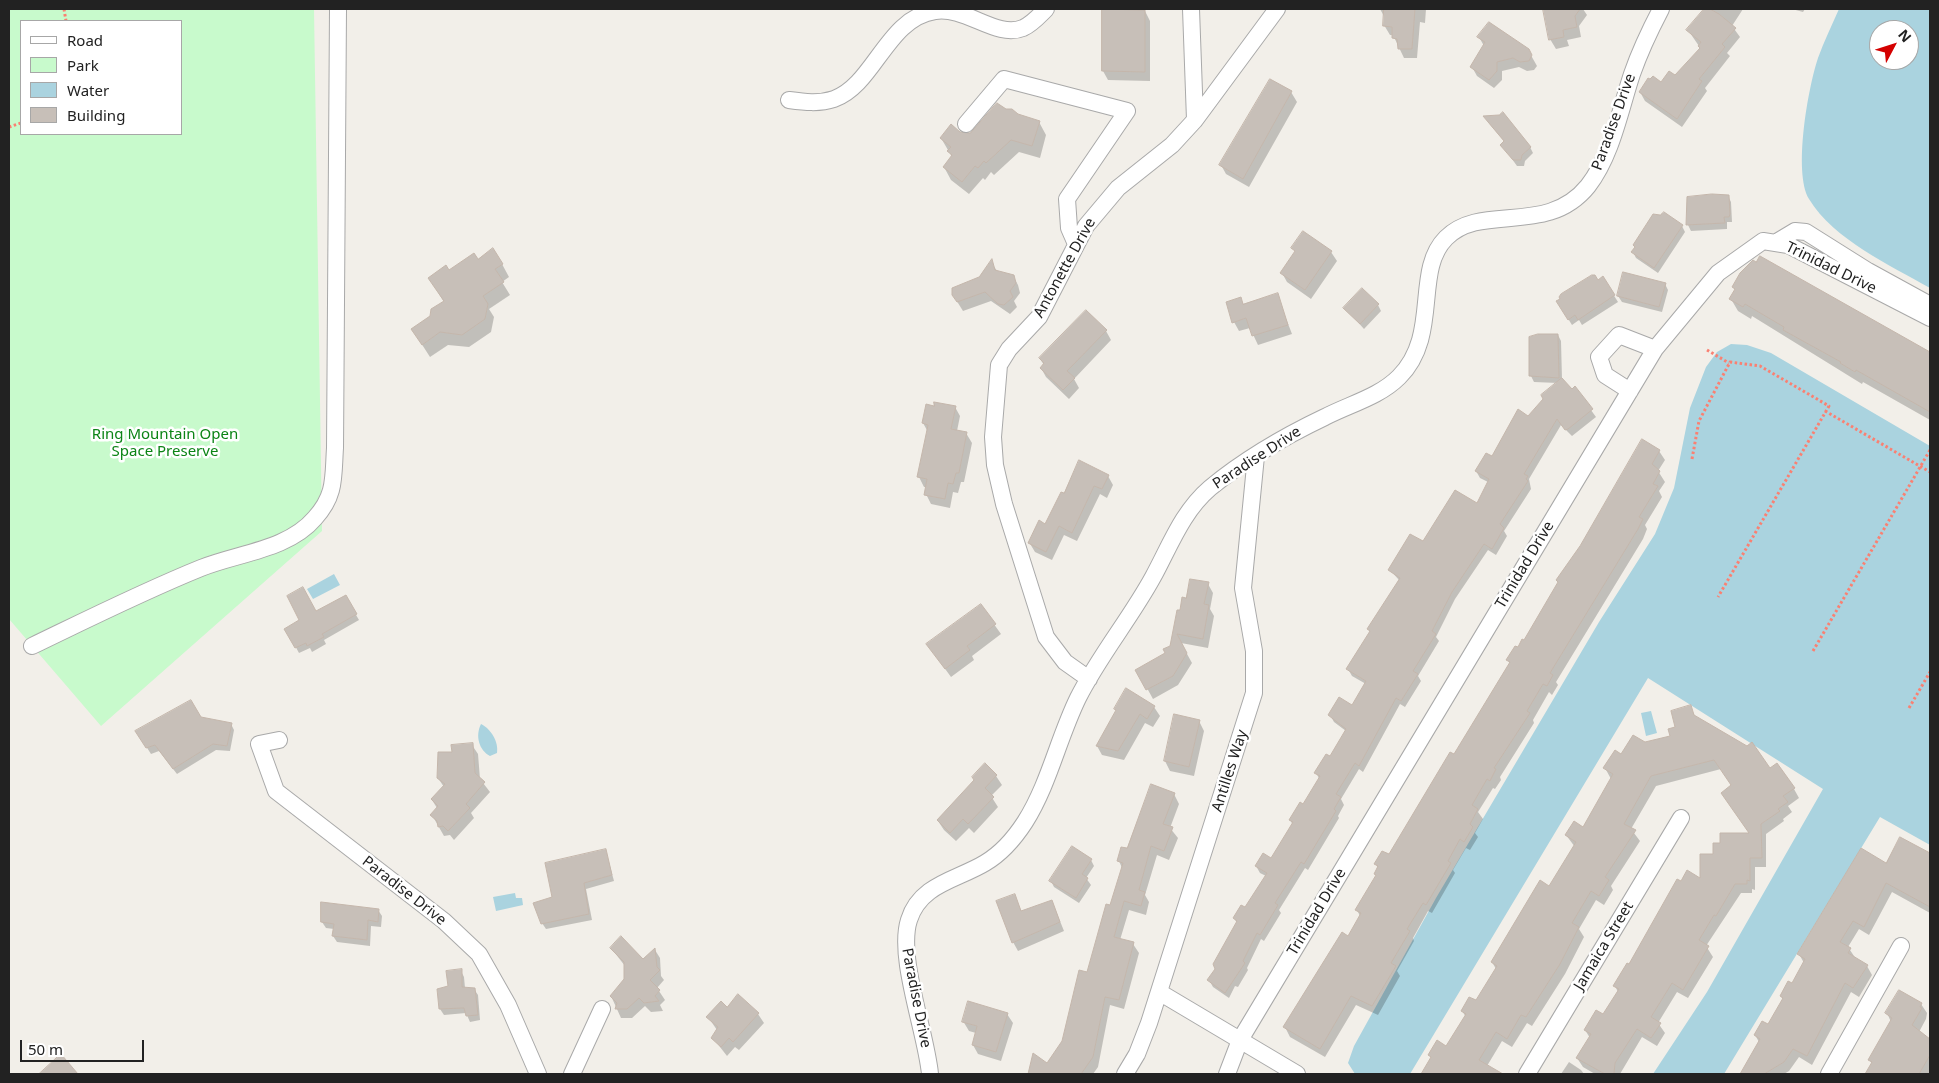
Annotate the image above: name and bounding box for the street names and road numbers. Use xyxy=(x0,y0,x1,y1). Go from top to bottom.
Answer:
street label: Paradise Drive xyxy=(1588,71,1640,173)
street label: Antonette Drive xyxy=(1030,215,1100,321)
street label: Trinidad Drive xyxy=(1783,238,1879,298)
street label: Paradise Drive xyxy=(1210,423,1304,493)
street label: Trinidad Drive xyxy=(1492,518,1558,612)
street label: Antilles Way xyxy=(1208,728,1252,814)
street label: Paradise Drive xyxy=(358,853,450,929)
street label: Trinidad Drive xyxy=(1284,865,1350,959)
street label: Jamaica Street xyxy=(1570,898,1638,994)
street label: Paradise Drive xyxy=(897,946,935,1050)

